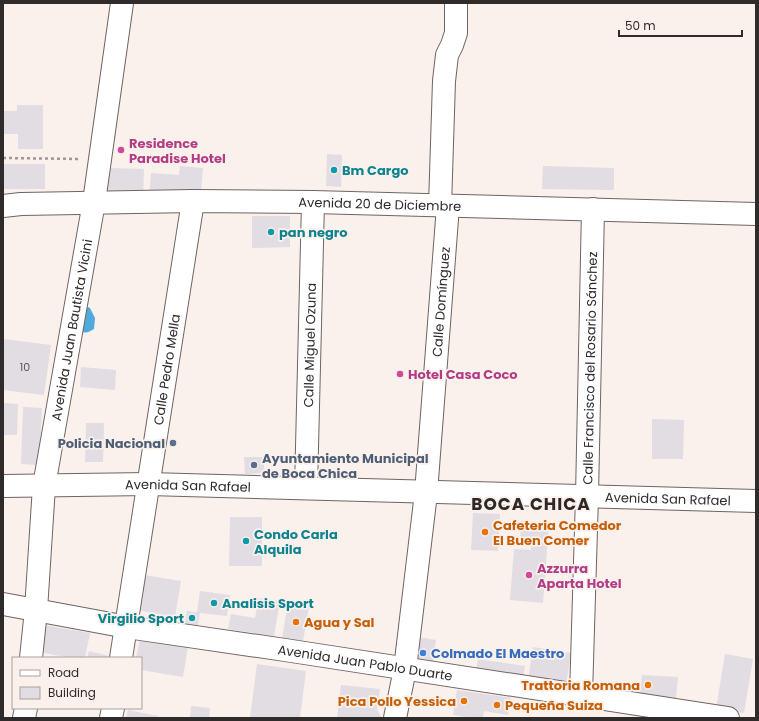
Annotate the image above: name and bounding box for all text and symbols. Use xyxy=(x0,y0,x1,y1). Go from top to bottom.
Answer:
scale bar xyxy=(619,12,742,38)
text: 50 m xyxy=(625,17,656,34)
place label: Residence Paradise Hotel xyxy=(129,134,226,168)
marker: Residence Paradise Hotel xyxy=(116,145,126,155)
place label: Bm Cargo xyxy=(342,161,409,180)
marker: Bm Cargo xyxy=(329,165,339,175)
street label: Avenida 20 de Diciembre xyxy=(298,192,462,216)
place label: pan negro xyxy=(279,223,348,242)
marker: pan negro xyxy=(266,227,276,237)
street label: Avenida Juan Bautista Vicini xyxy=(46,238,97,422)
street label: Calle Domínguez xyxy=(427,246,454,358)
street label: Calle Francisco del Rosario Sánchez xyxy=(578,251,602,485)
street label: Calle Miguel Ozuna xyxy=(298,282,321,408)
street label: Calle Pedro Mella xyxy=(148,313,185,427)
house number: 10 xyxy=(20,359,30,375)
place label: Hotel Casa Coco xyxy=(408,365,518,384)
marker: Hotel Casa Coco xyxy=(395,369,405,379)
place label: Policia Nacional xyxy=(58,434,165,453)
marker: Policia Nacional xyxy=(168,438,178,448)
place label: Ayuntamiento Municipal de Boca Chica xyxy=(262,449,429,483)
marker: Ayuntamiento Municipal de Boca Chica xyxy=(249,460,259,470)
street label: Avenida San Rafael xyxy=(125,474,251,496)
street label: Avenida San Rafael xyxy=(605,487,731,510)
district label: BOCA CHICA xyxy=(471,492,591,516)
place label: Cafeteria Comedor El Buen Comer xyxy=(493,516,622,550)
place label: Condo Carla Alquila xyxy=(254,525,338,559)
marker: Cafeteria Comedor El Buen Comer xyxy=(480,527,490,537)
marker: Condo Carla Alquila xyxy=(241,536,251,546)
place label: Azzurra Aparta Hotel xyxy=(537,559,622,593)
marker: Azzurra Aparta Hotel xyxy=(524,570,534,580)
place label: Analisis Sport xyxy=(222,594,314,613)
marker: Analisis Sport xyxy=(209,598,219,608)
place label: Virgilio Sport xyxy=(98,609,184,628)
marker: Virgilio Sport xyxy=(187,613,197,623)
place label: Agua y Sal xyxy=(304,613,375,632)
marker: Agua y Sal xyxy=(291,617,301,627)
street label: Avenida Juan Pablo Duarte xyxy=(277,640,454,685)
place label: Colmado El Maestro xyxy=(431,644,564,663)
marker: Colmado El Maestro xyxy=(418,648,428,658)
legend xyxy=(12,657,142,709)
text: Road xyxy=(48,664,79,681)
place label: Trattoria Romana xyxy=(521,676,640,695)
marker: Trattoria Romana xyxy=(643,680,653,690)
text: Building xyxy=(48,684,96,701)
place label: Pica Pollo Yessica xyxy=(338,692,456,711)
marker: Pica Pollo Yessica xyxy=(459,696,469,706)
place label: Pequeña Suiza xyxy=(505,696,603,715)
marker: Pequeña Suiza xyxy=(492,700,502,710)

